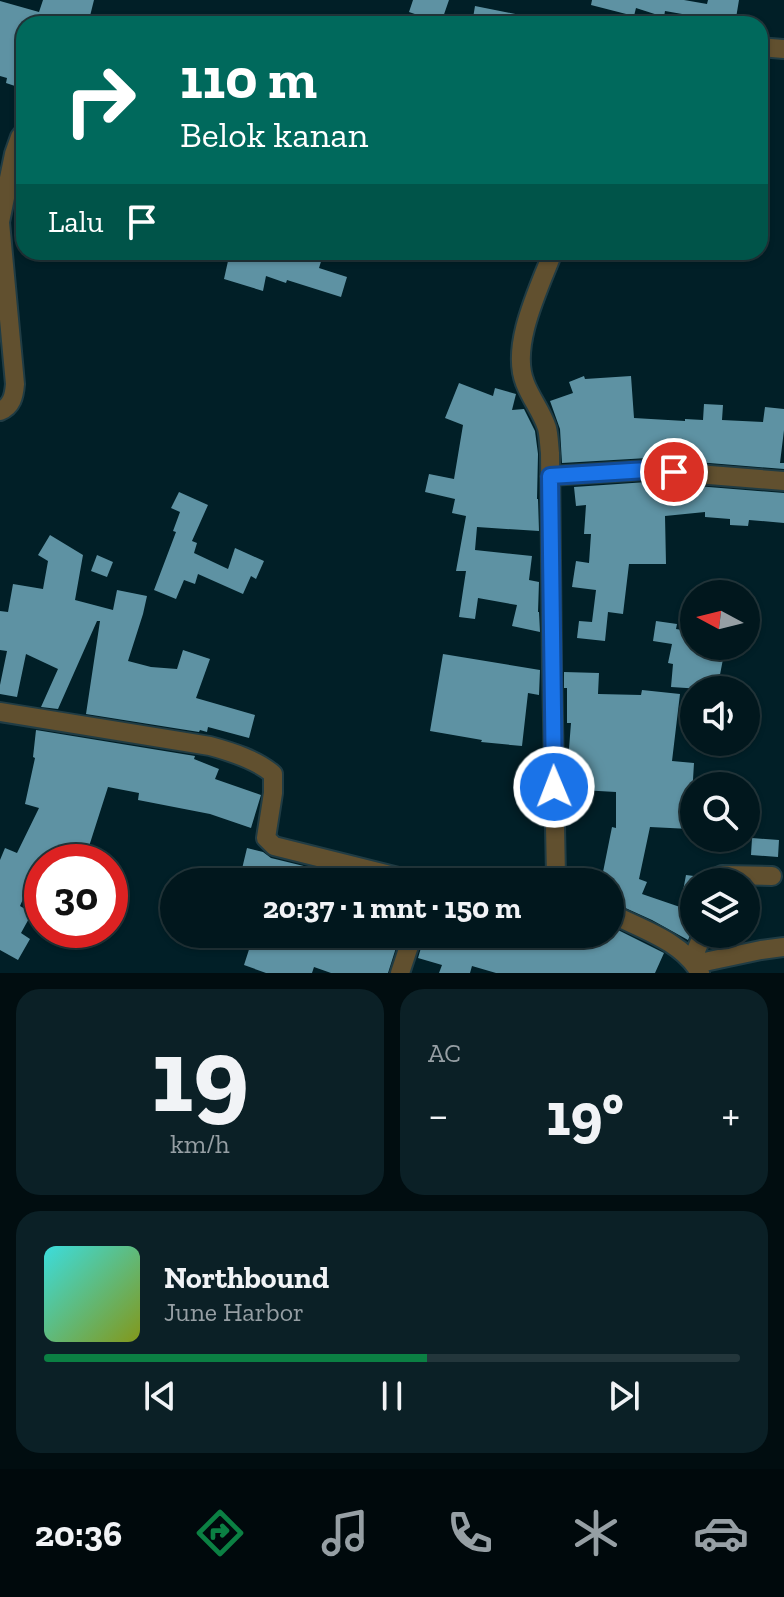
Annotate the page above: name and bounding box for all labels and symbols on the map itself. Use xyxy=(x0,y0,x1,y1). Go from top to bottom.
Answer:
pin xyxy=(640,438,708,506)
north arrow xyxy=(680,580,760,660)
position arrow xyxy=(512,745,596,829)
speed limit sign: 30 xyxy=(24,844,128,948)

